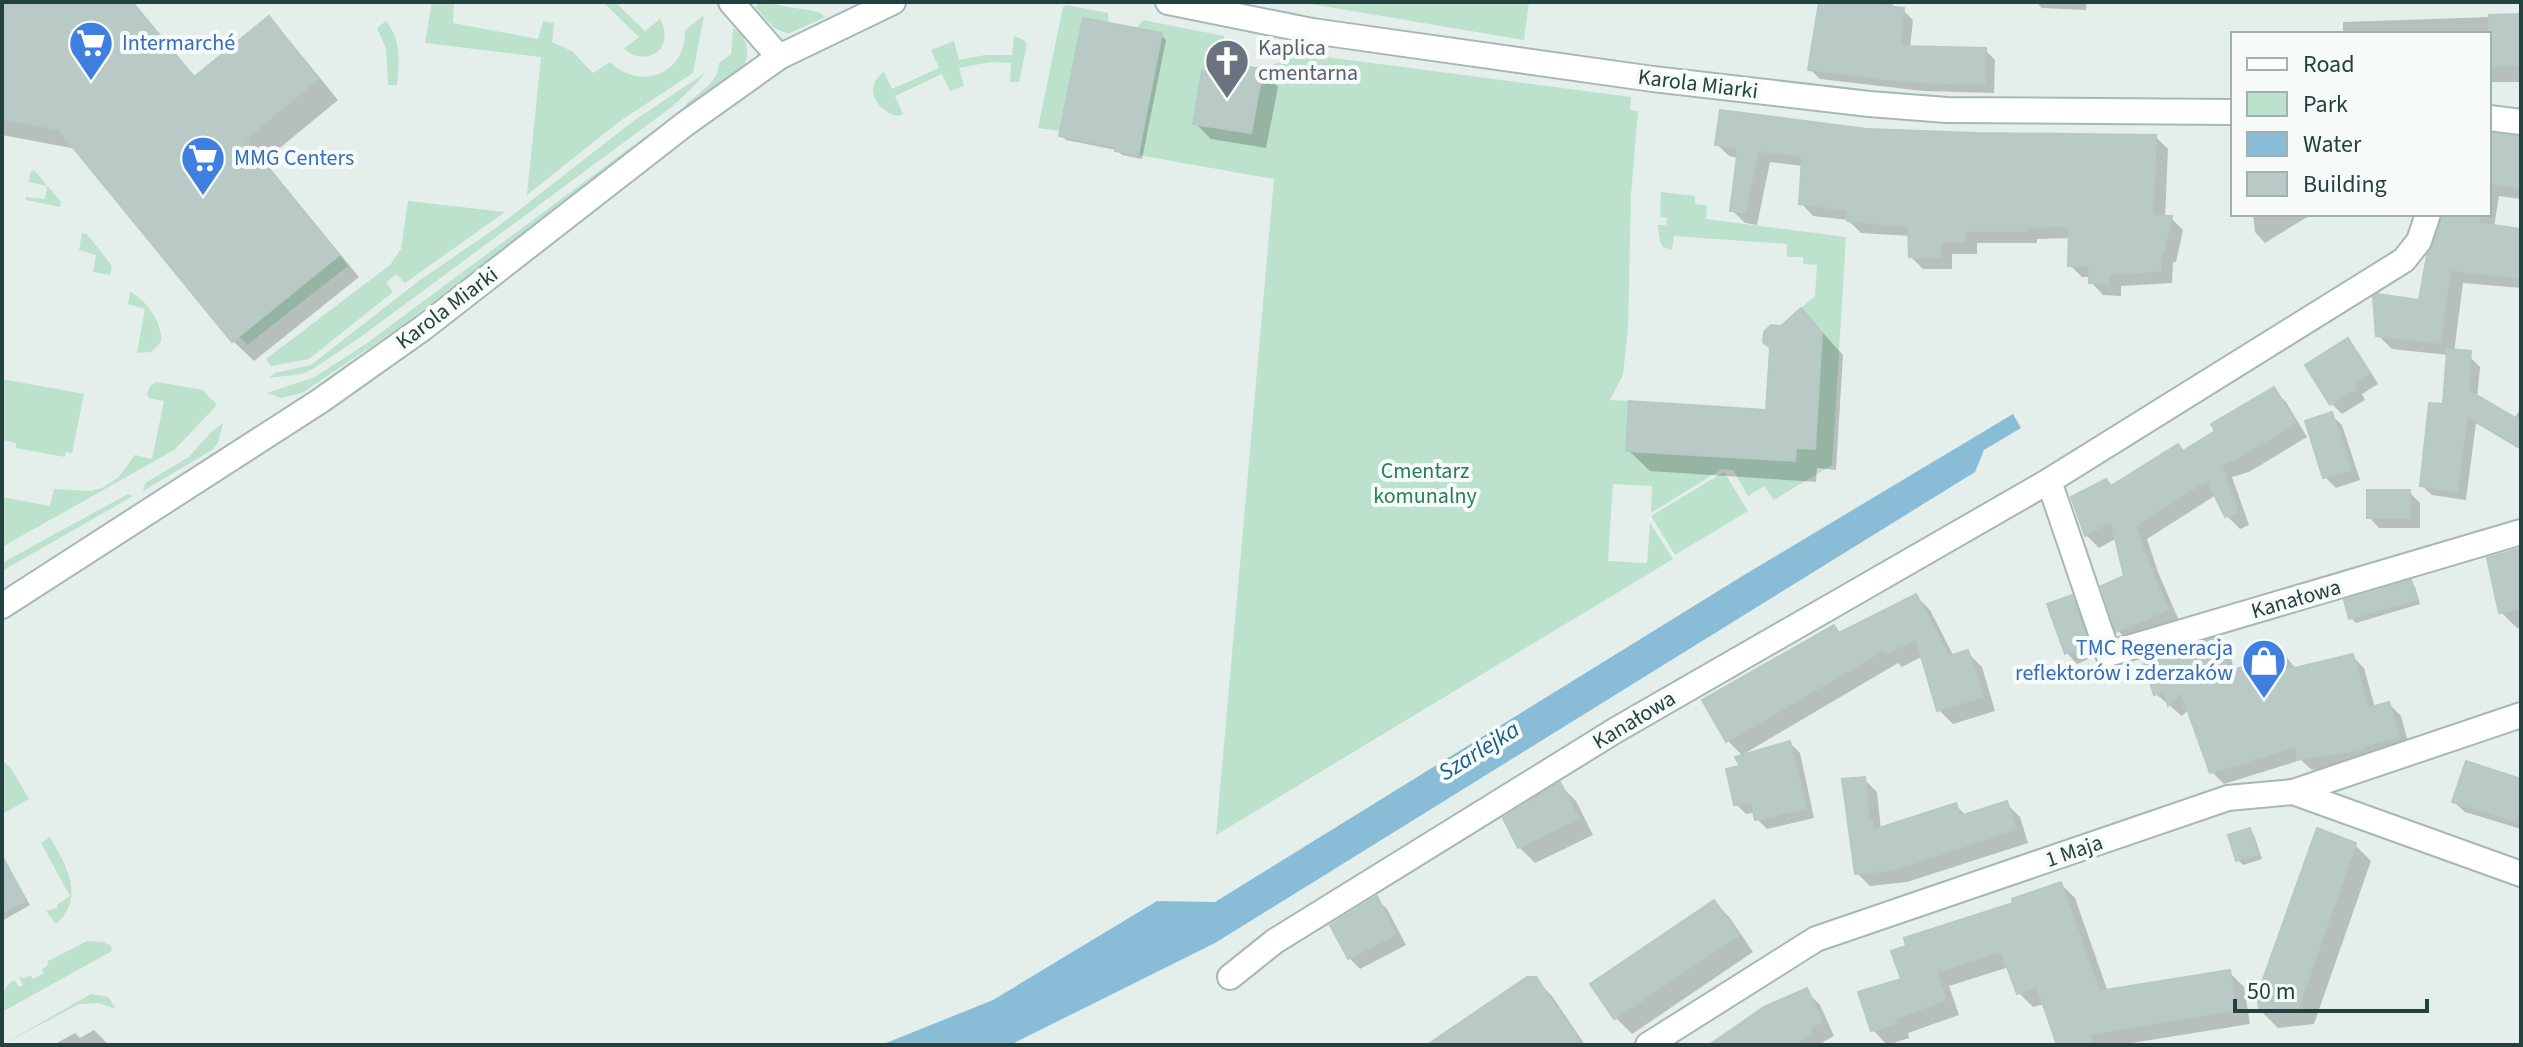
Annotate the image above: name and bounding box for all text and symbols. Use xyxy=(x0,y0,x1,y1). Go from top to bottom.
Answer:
supermarket icon: Intermarché xyxy=(67,19,115,82)
place label: Intermarché xyxy=(122,27,235,59)
place label: Kaplica cmentarna xyxy=(1258,32,1358,89)
legend xyxy=(2231,32,2491,216)
church icon: Kaplica cmentarna xyxy=(1203,37,1251,100)
text: Road xyxy=(2303,47,2355,82)
street label: Karola Miarki xyxy=(1636,61,1760,107)
text: Park xyxy=(2303,87,2348,122)
text: Water xyxy=(2303,127,2362,162)
supermarket icon: MMG Centers xyxy=(179,134,227,197)
place label: MMG Centers xyxy=(234,142,354,174)
text: Building xyxy=(2303,167,2387,202)
street label: Karola Miarki xyxy=(389,259,505,357)
park label: Cmentarz komunalny xyxy=(1373,455,1478,512)
street label: Kanałowa xyxy=(2247,571,2345,627)
place label: TMC Regeneracja reflektorów i zderzaków xyxy=(2015,632,2233,689)
shop icon: TMC Regeneracja reflektorów i zderzaków xyxy=(2240,637,2288,700)
street label: Kanałowa xyxy=(1586,683,1682,757)
water label: Szarlejka xyxy=(1432,712,1526,790)
street label: 1 Maja xyxy=(2041,826,2107,876)
scale bar xyxy=(2235,963,2427,1013)
text: 50 m xyxy=(2247,974,2296,1009)

